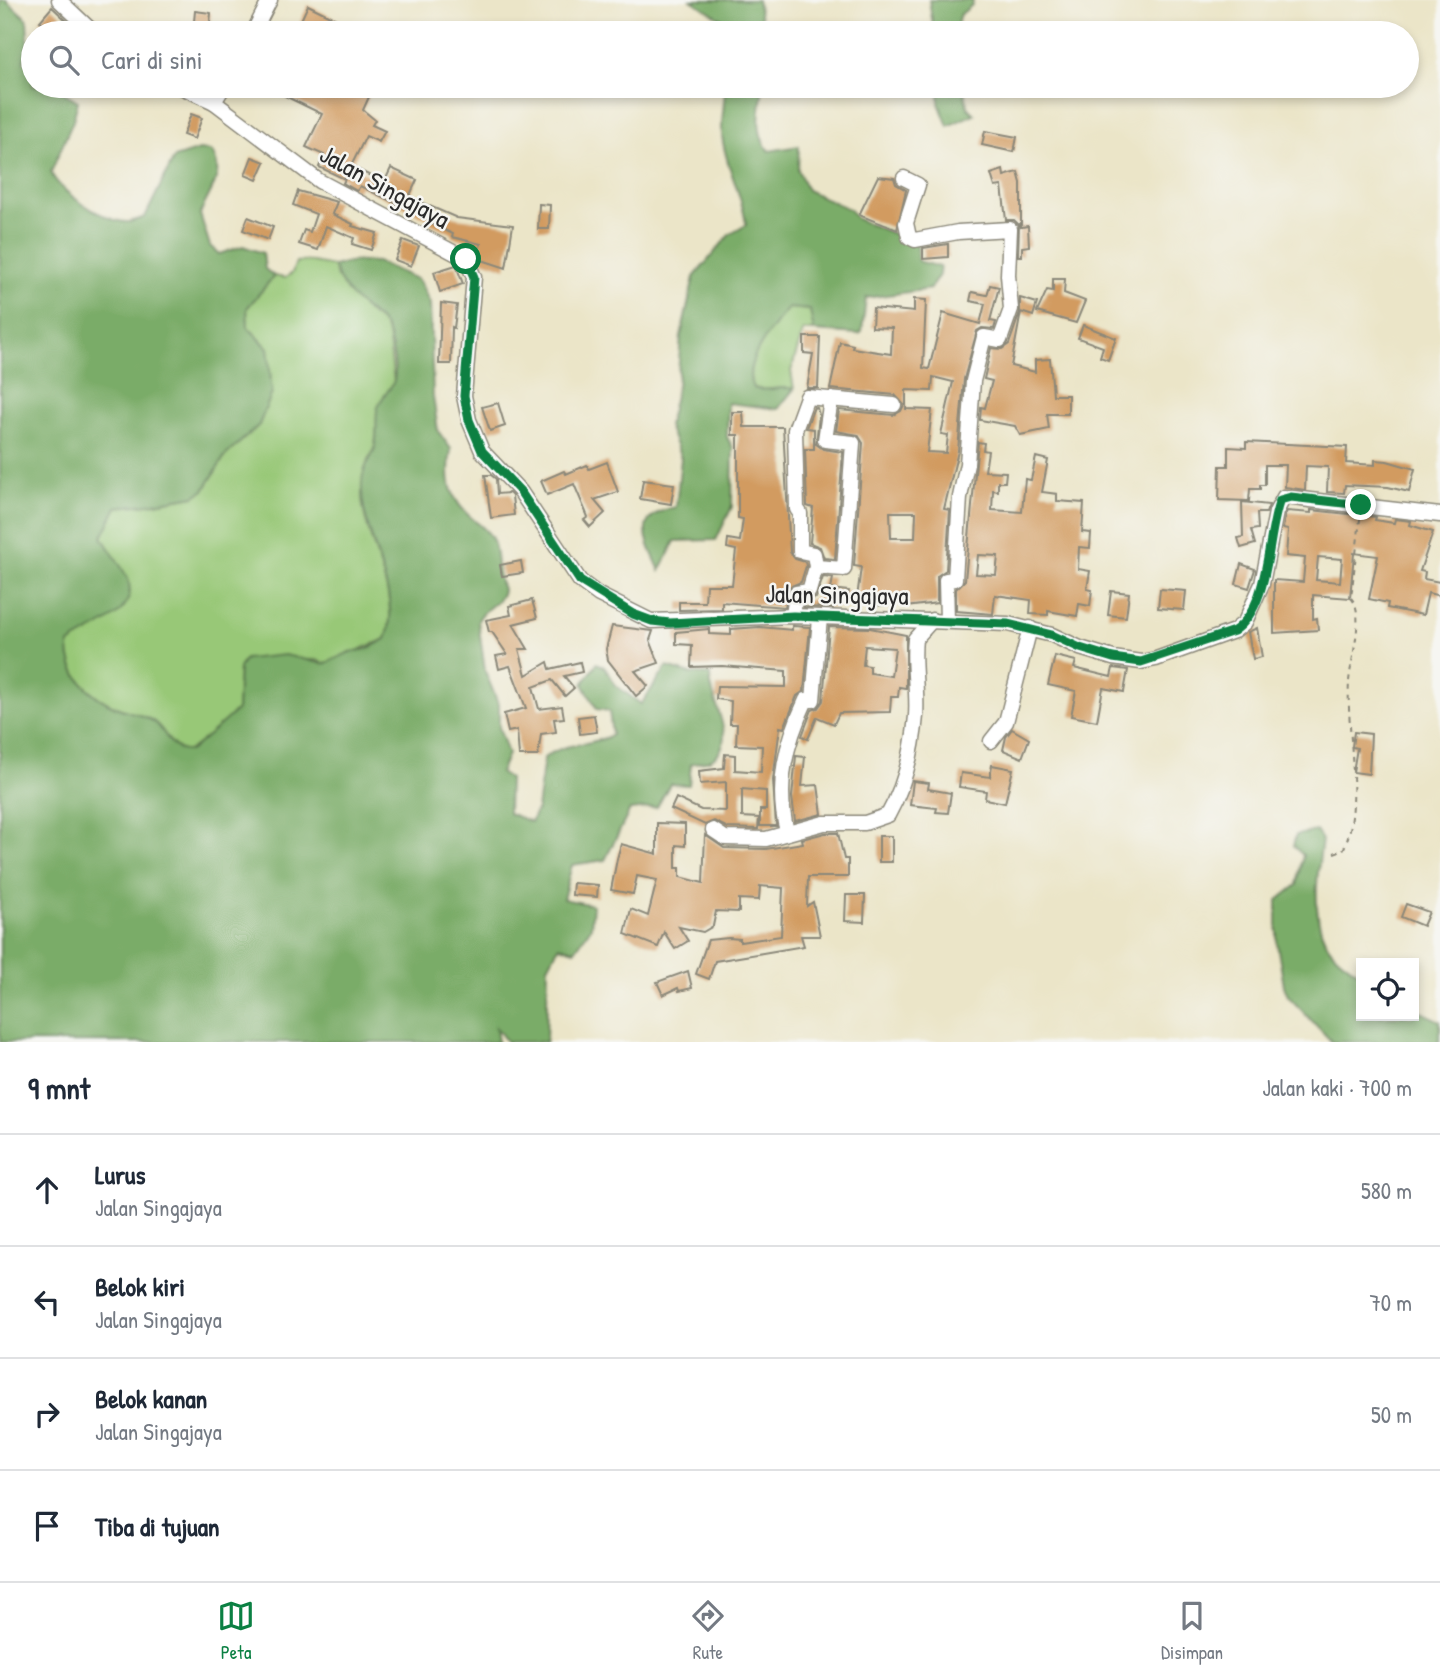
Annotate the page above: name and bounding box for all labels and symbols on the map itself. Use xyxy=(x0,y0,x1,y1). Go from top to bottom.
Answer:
street label: Jalan Singajaya xyxy=(314,136,456,236)
route start xyxy=(450,243,481,274)
route end xyxy=(1345,489,1376,520)
street label: Jalan Singajaya xyxy=(765,575,909,613)

